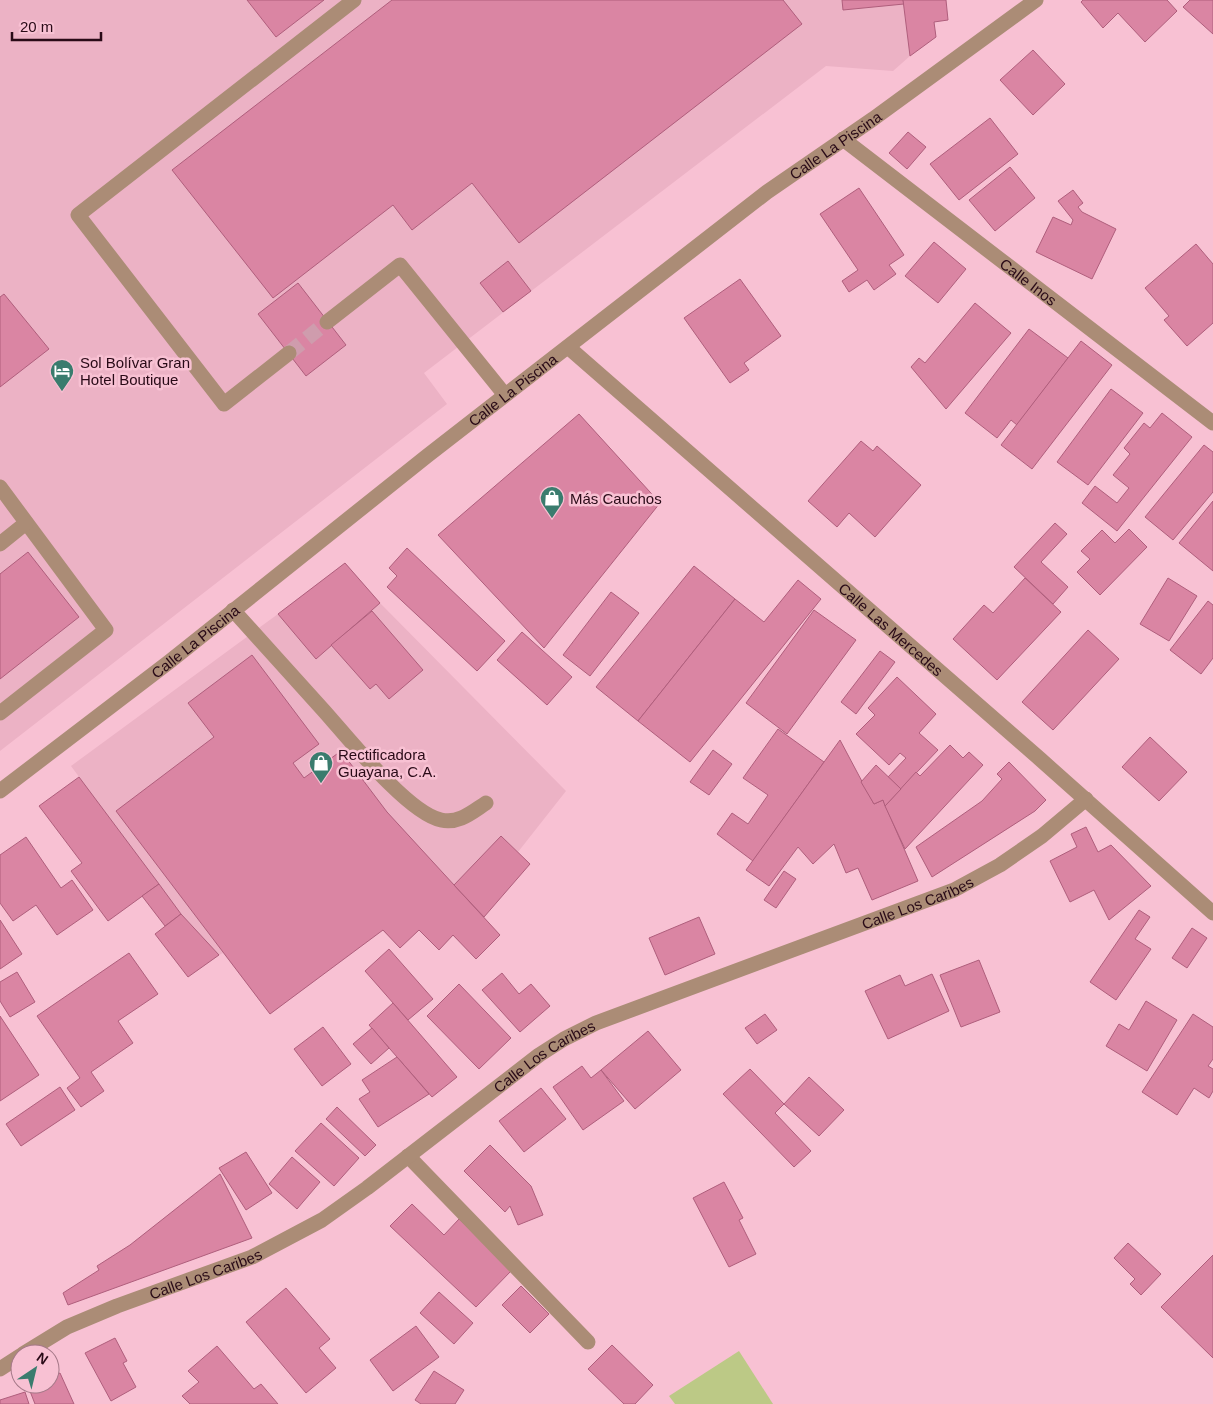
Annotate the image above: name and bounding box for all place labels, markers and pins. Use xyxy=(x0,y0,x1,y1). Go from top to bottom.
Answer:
place label: Sol Bolívar Gran Hotel Boutique xyxy=(80,354,190,388)
hotel icon: Sol Bolívar Gran Hotel Boutique xyxy=(49,358,75,392)
shop icon: Más Cauchos xyxy=(539,485,565,519)
place label: Más Cauchos xyxy=(570,490,662,507)
place label: Rectificadora Guayana, C.A. xyxy=(338,746,436,780)
shop icon: Rectificadora Guayana, C.A. xyxy=(308,750,334,784)

